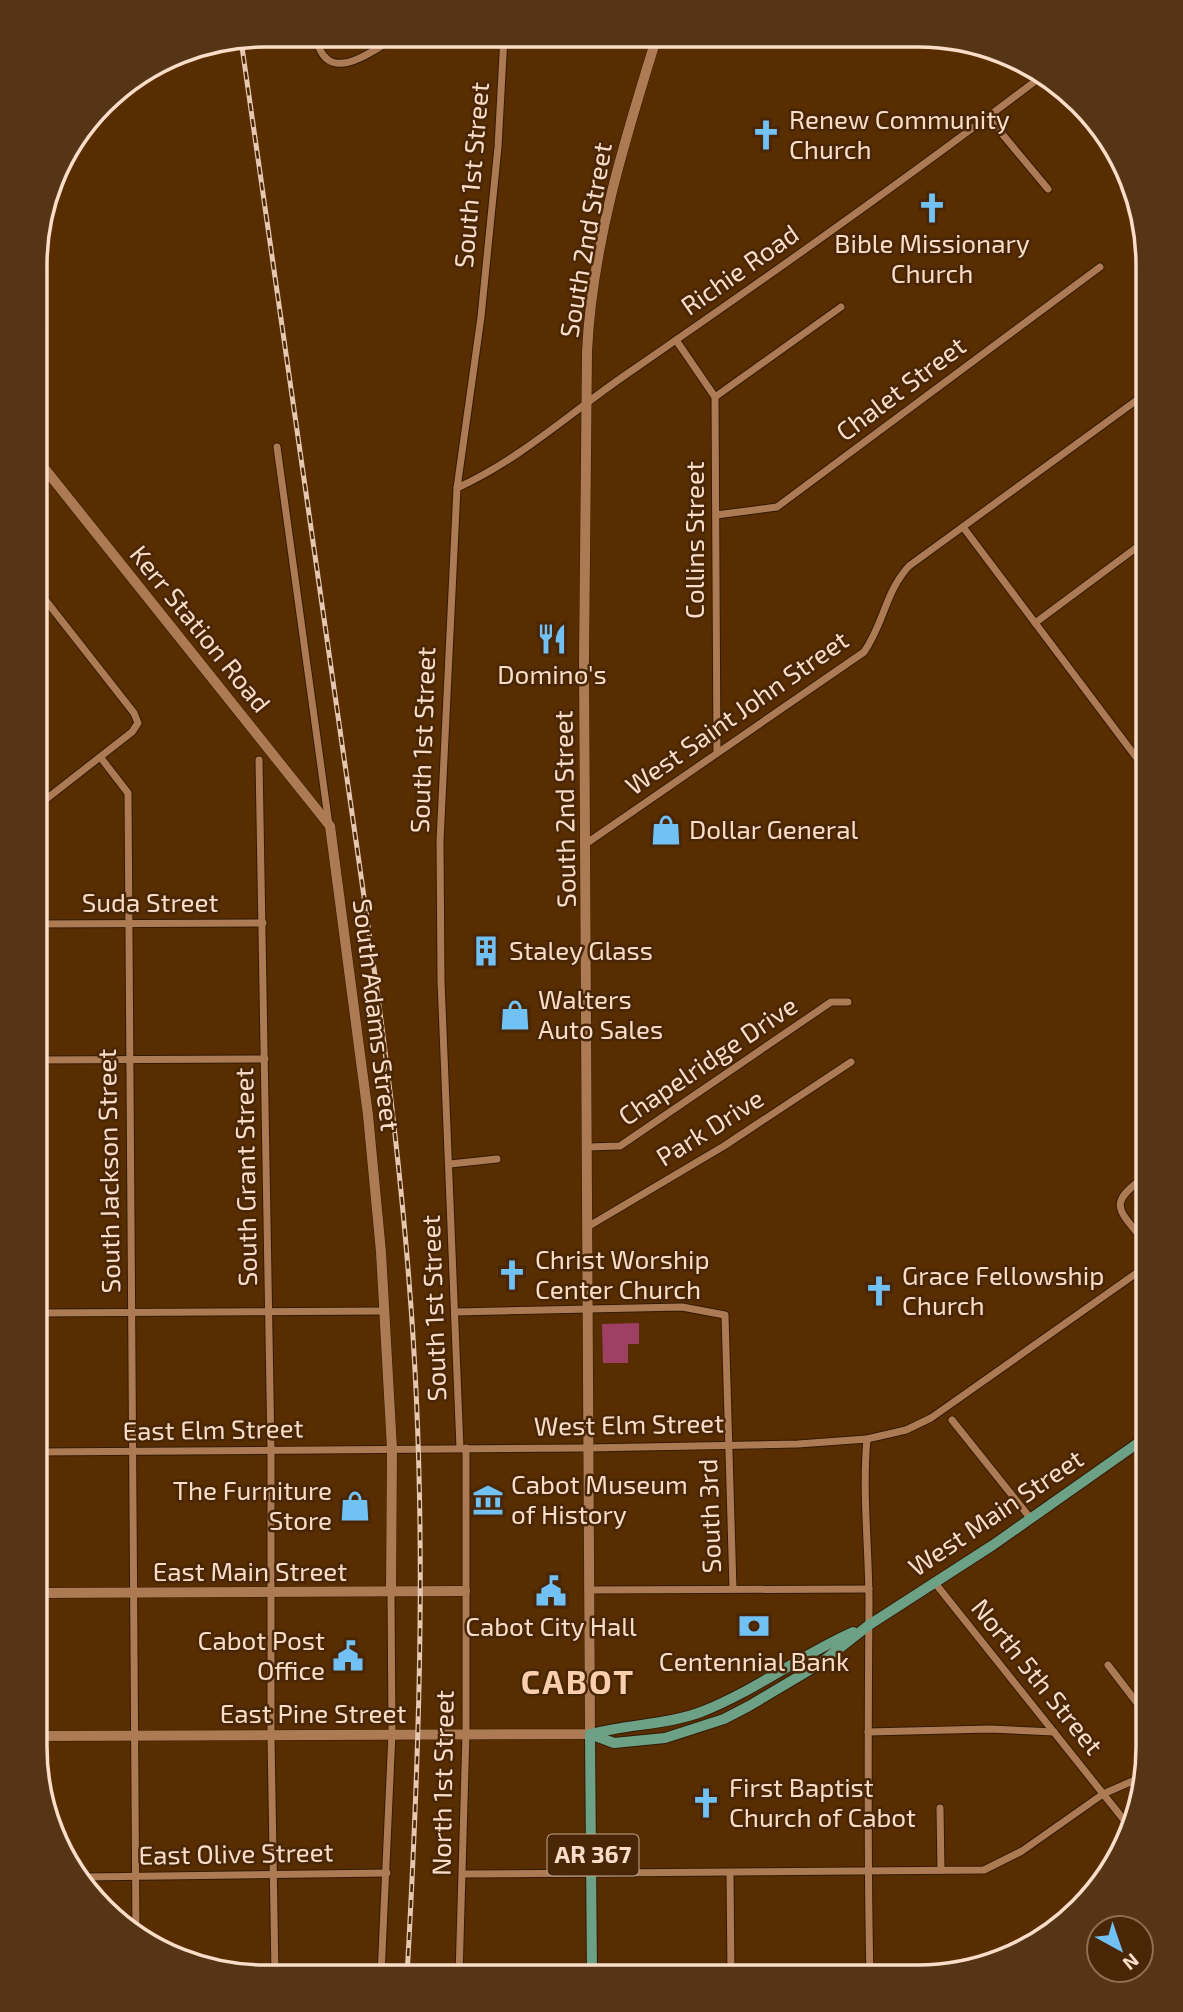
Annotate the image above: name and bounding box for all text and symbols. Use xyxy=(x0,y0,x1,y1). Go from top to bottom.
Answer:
street label: South 1st Street xyxy=(447,81,494,269)
place label: Renew Community Church xyxy=(789,103,1010,164)
church icon: Renew Community Church xyxy=(749,118,783,152)
street label: South 2nd Street xyxy=(552,140,617,340)
church icon: Bible Missionary Church xyxy=(915,191,949,225)
street label: Richie Road xyxy=(674,217,804,321)
place label: Bible Missionary Church xyxy=(834,227,1030,288)
street label: Chalet Street xyxy=(829,329,971,446)
street label: Collins Street xyxy=(678,461,709,619)
street label: Kerr Station Road xyxy=(124,538,278,718)
restaurant icon: Domino's xyxy=(535,622,569,656)
street label: West Saint John Street xyxy=(619,623,853,800)
street label: South 1st Street xyxy=(403,646,440,834)
place label: Domino's xyxy=(497,658,607,689)
street label: South 2nd Street xyxy=(546,710,581,908)
shop icon: Dollar General xyxy=(649,813,683,847)
place label: Dollar General xyxy=(689,813,858,844)
street label: Suda Street xyxy=(82,886,218,917)
street label: South Adams Street xyxy=(348,897,407,1133)
building icon: Staley Glass xyxy=(469,934,503,968)
place label: Staley Glass xyxy=(509,934,653,965)
place label: Walters Auto Sales xyxy=(538,983,663,1044)
street label: Chapelridge Drive xyxy=(612,989,802,1131)
shop icon: Walters Auto Sales xyxy=(498,998,532,1032)
street label: South Jackson Street xyxy=(90,1048,125,1294)
street label: South Grant Street xyxy=(227,1067,262,1287)
street label: Park Drive xyxy=(650,1082,768,1172)
street label: South 1st Street xyxy=(414,1214,451,1402)
place label: Christ Worship Center Church xyxy=(535,1243,710,1304)
church icon: Christ Worship Center Church xyxy=(495,1258,529,1292)
place label: Grace Fellowship Church xyxy=(902,1259,1104,1320)
church icon: Grace Fellowship Church xyxy=(862,1274,896,1308)
street label: West Elm Street xyxy=(534,1406,724,1441)
street label: East Elm Street xyxy=(122,1411,304,1446)
street label: West Main Street xyxy=(902,1442,1088,1582)
street label: South 3rd xyxy=(691,1458,726,1574)
place label: Cabot Museum of History xyxy=(511,1468,688,1529)
place label: The Furniture Store xyxy=(173,1474,332,1535)
museum icon: Cabot Museum of History xyxy=(471,1483,505,1517)
shop icon: The Furniture Store xyxy=(338,1489,372,1523)
street label: East Main Street xyxy=(153,1555,347,1586)
public building icon: Cabot City Hall xyxy=(534,1574,568,1608)
street label: North 5th Street xyxy=(966,1592,1110,1760)
bank icon: Centennial Bank xyxy=(737,1609,771,1643)
place label: Cabot City Hall xyxy=(465,1610,637,1641)
place label: Cabot Post Office xyxy=(198,1624,325,1685)
public building icon: Cabot Post Office xyxy=(331,1639,365,1673)
place label: Centennial Bank xyxy=(659,1645,849,1676)
district label: CABOT xyxy=(521,1661,635,1701)
street label: North 1st Street xyxy=(424,1690,459,1876)
street label: East Pine Street xyxy=(220,1697,406,1728)
place label: First Baptist Church of Cabot xyxy=(729,1771,916,1832)
church icon: First Baptist Church of Cabot xyxy=(689,1786,723,1820)
road number: AR 367 xyxy=(548,1834,638,1876)
street label: East Olive Street xyxy=(138,1835,334,1870)
north arrow xyxy=(1085,1914,1155,1984)
text: N xyxy=(1119,1949,1144,1976)

